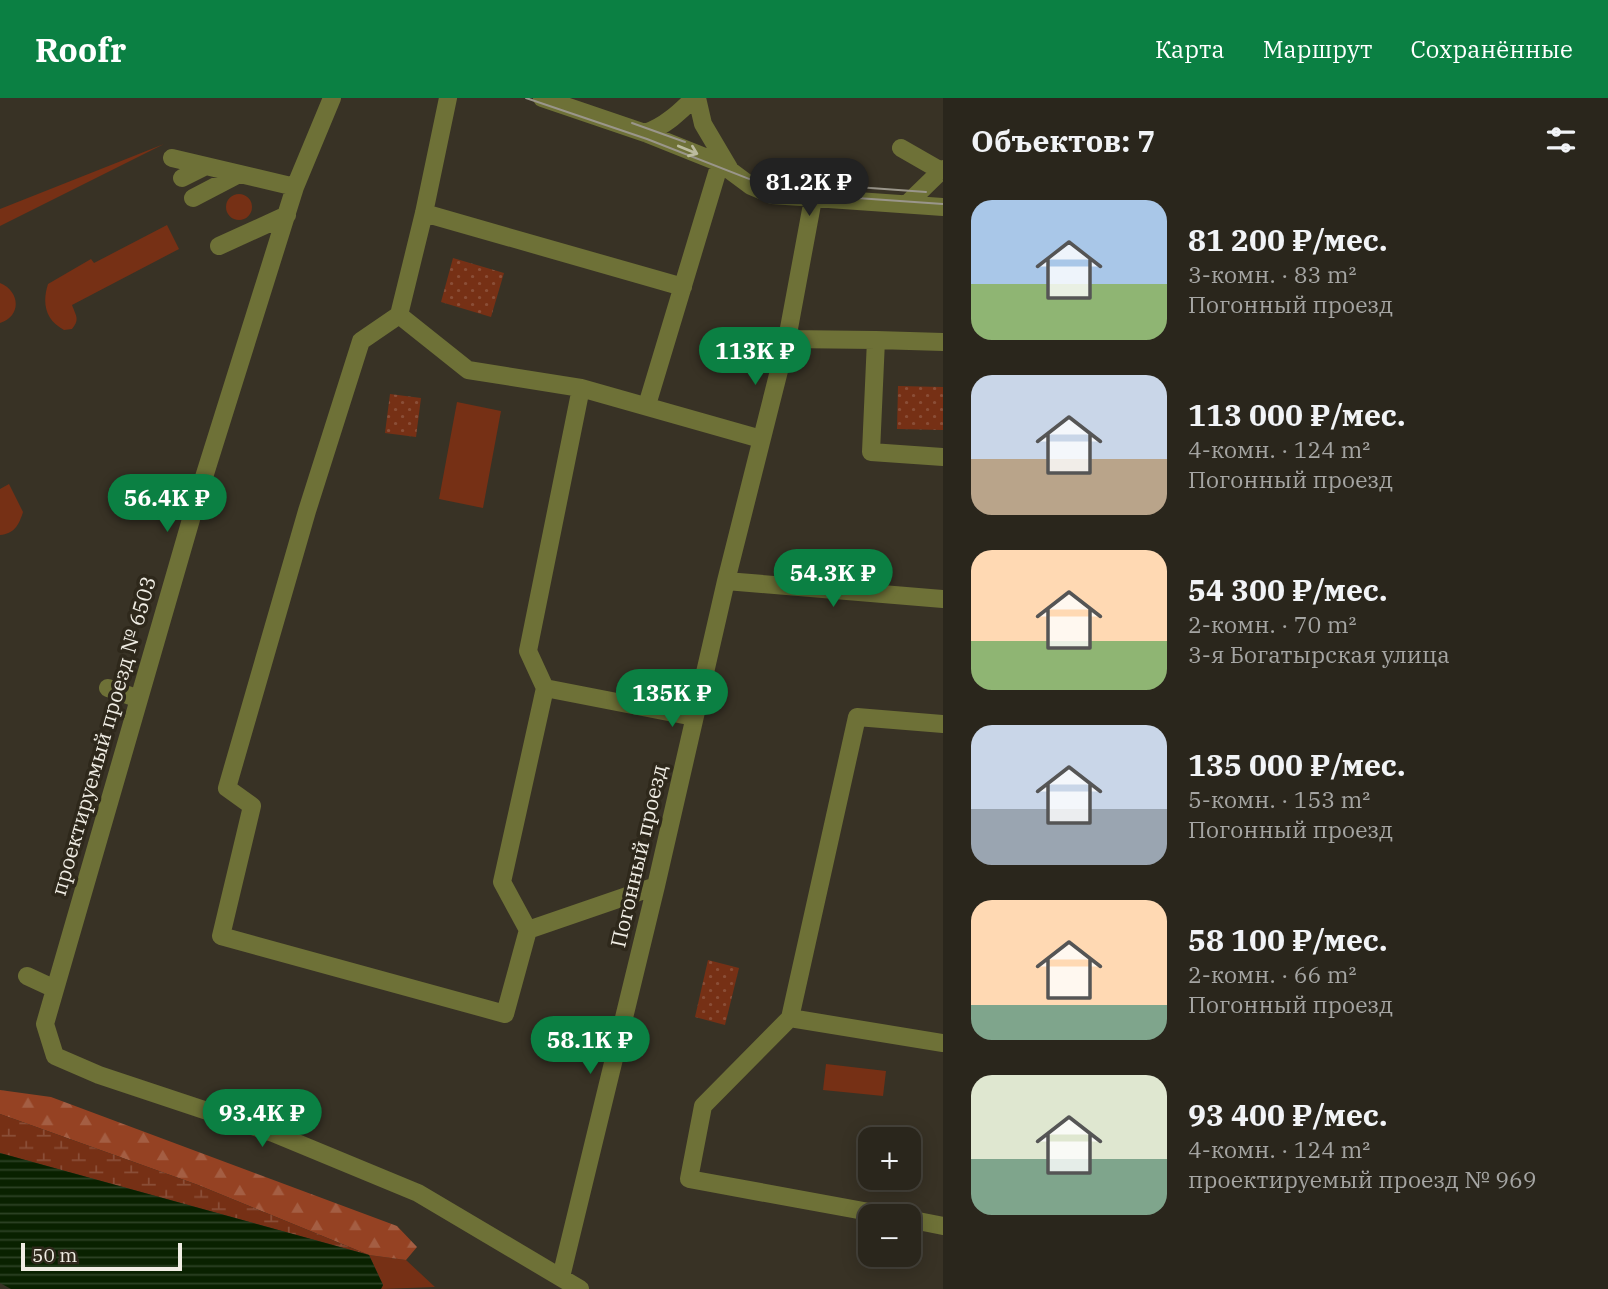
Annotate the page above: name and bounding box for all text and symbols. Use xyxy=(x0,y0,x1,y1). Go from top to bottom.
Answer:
text: Roofr xyxy=(35,28,126,71)
text: Карта xyxy=(1155,33,1225,65)
text: Маршрут xyxy=(1263,33,1372,65)
text: Сохранённые xyxy=(1410,33,1573,65)
text: Объектов: 7 xyxy=(971,121,1155,160)
icon: filters xyxy=(1542,121,1580,159)
one-way arrow xyxy=(677,145,699,158)
pin: 81.2K ₽ xyxy=(744,158,874,218)
text: 81.2K ₽ xyxy=(766,166,852,196)
text: 81 200 ₽/мес. xyxy=(1188,220,1387,259)
icon: home xyxy=(1027,228,1111,312)
text: 3-комн. · 83 m² xyxy=(1188,259,1357,289)
text: Погонный проезд xyxy=(1188,289,1393,319)
pin: 113K ₽ xyxy=(698,328,812,387)
text: 113K ₽ xyxy=(715,335,795,365)
text: 113 000 ₽/мес. xyxy=(1188,395,1405,434)
icon: home xyxy=(1027,403,1111,487)
text: 4-комн. · 124 m² xyxy=(1188,434,1370,464)
text: Погонный проезд xyxy=(1188,464,1393,494)
pin: 56.4K ₽ xyxy=(102,474,232,534)
text: 56.4K ₽ xyxy=(124,482,210,512)
pin: 54.3K ₽ xyxy=(768,550,898,609)
text: 54.3K ₽ xyxy=(790,557,876,587)
text: 54 300 ₽/мес. xyxy=(1188,570,1387,609)
street label: проектируемый проезд № 6503 xyxy=(44,573,162,899)
icon: home xyxy=(1027,578,1111,662)
text: 2-комн. · 70 m² xyxy=(1188,609,1357,639)
text: 3-я Богатырская улица xyxy=(1188,639,1450,669)
pin: 135K ₽ xyxy=(615,670,729,729)
text: 135K ₽ xyxy=(632,677,712,707)
text: 135 000 ₽/мес. xyxy=(1188,745,1405,784)
icon: home xyxy=(1027,753,1111,837)
street label: Погонный проезд xyxy=(603,761,673,950)
text: 5-комн. · 153 m² xyxy=(1188,784,1370,814)
text: Погонный проезд xyxy=(1188,814,1393,844)
text: 58 100 ₽/мес. xyxy=(1188,920,1387,959)
icon: home xyxy=(1027,928,1111,1012)
text: 2-комн. · 66 m² xyxy=(1188,959,1357,989)
text: Погонный проезд xyxy=(1188,989,1393,1019)
pin: 58.1K ₽ xyxy=(525,1016,655,1076)
text: 58.1K ₽ xyxy=(547,1024,633,1054)
pin: 93.4K ₽ xyxy=(197,1090,327,1149)
text: 93 400 ₽/мес. xyxy=(1188,1095,1387,1134)
text: 93.4K ₽ xyxy=(219,1097,305,1127)
icon: home xyxy=(1027,1103,1111,1187)
map controls xyxy=(858,1127,921,1267)
button: + xyxy=(858,1127,921,1190)
text: 4-комн. · 124 m² xyxy=(1188,1134,1370,1164)
text: проектируемый проезд № 969 xyxy=(1188,1164,1537,1194)
button: − xyxy=(858,1204,921,1267)
scale bar xyxy=(21,1240,182,1272)
text: 50 m xyxy=(32,1243,77,1267)

